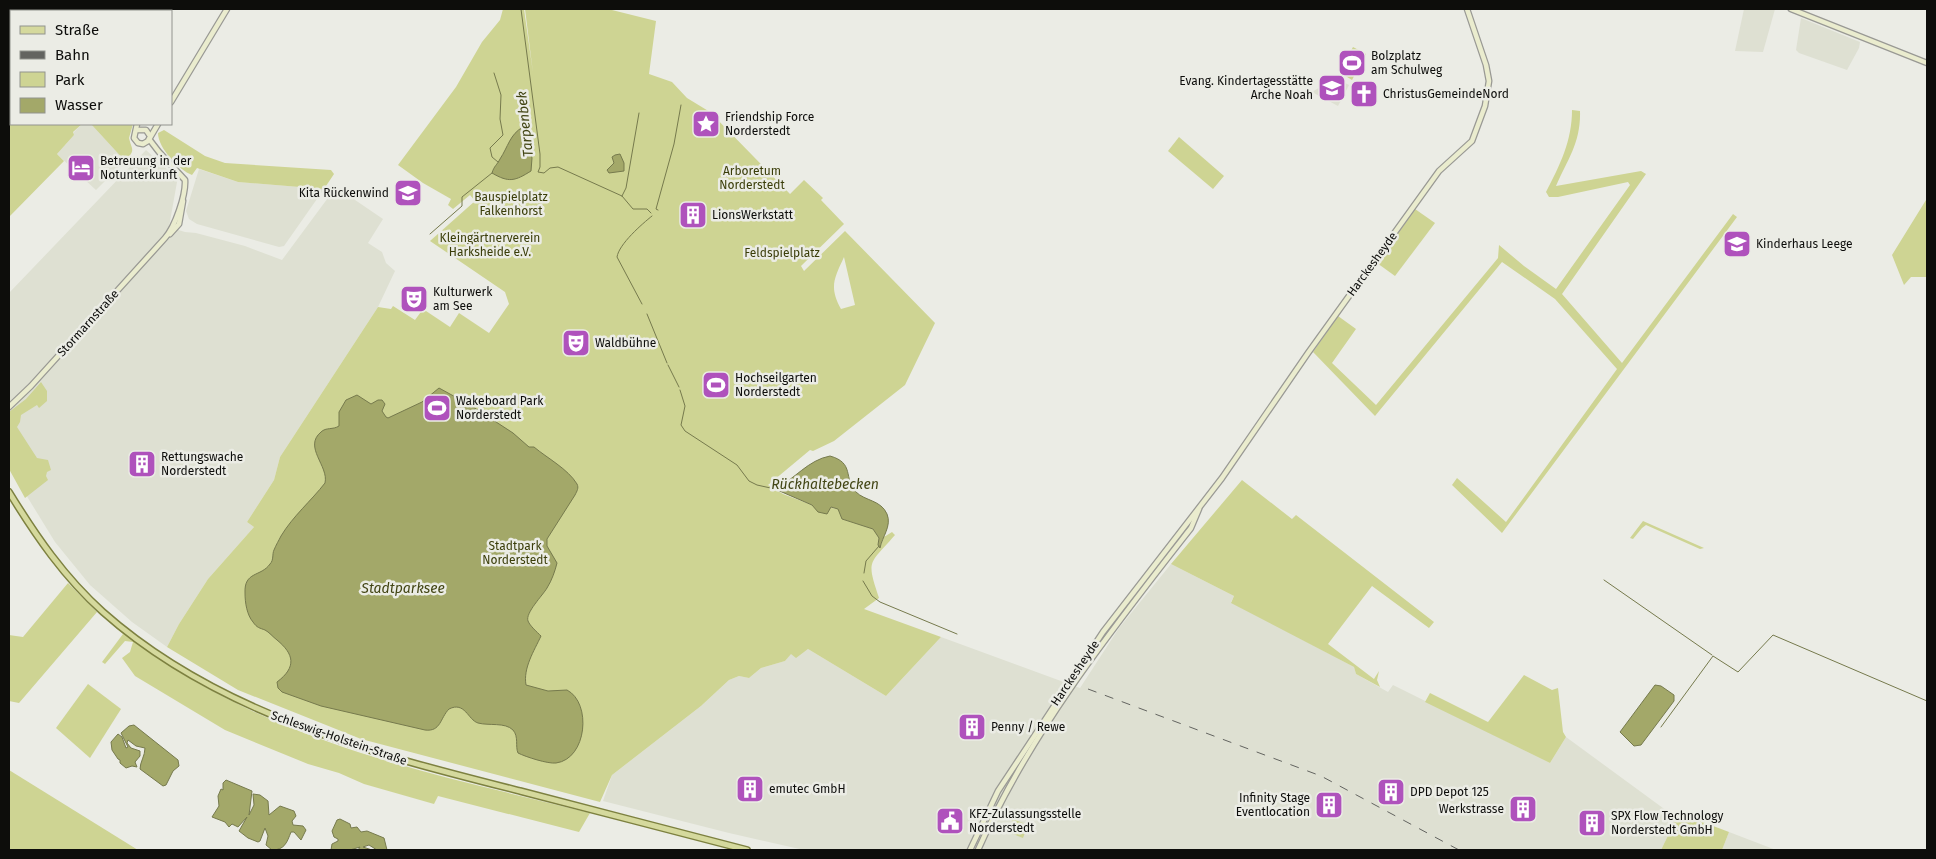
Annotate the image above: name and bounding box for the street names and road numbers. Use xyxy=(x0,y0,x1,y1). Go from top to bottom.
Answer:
street label: Harckesheyde xyxy=(1344,229,1400,299)
street label: Stormarnstraße xyxy=(54,287,122,359)
street label: Harckesheyde xyxy=(1048,638,1102,708)
street label: Schleswig-Holstein-Straße xyxy=(269,708,409,768)

